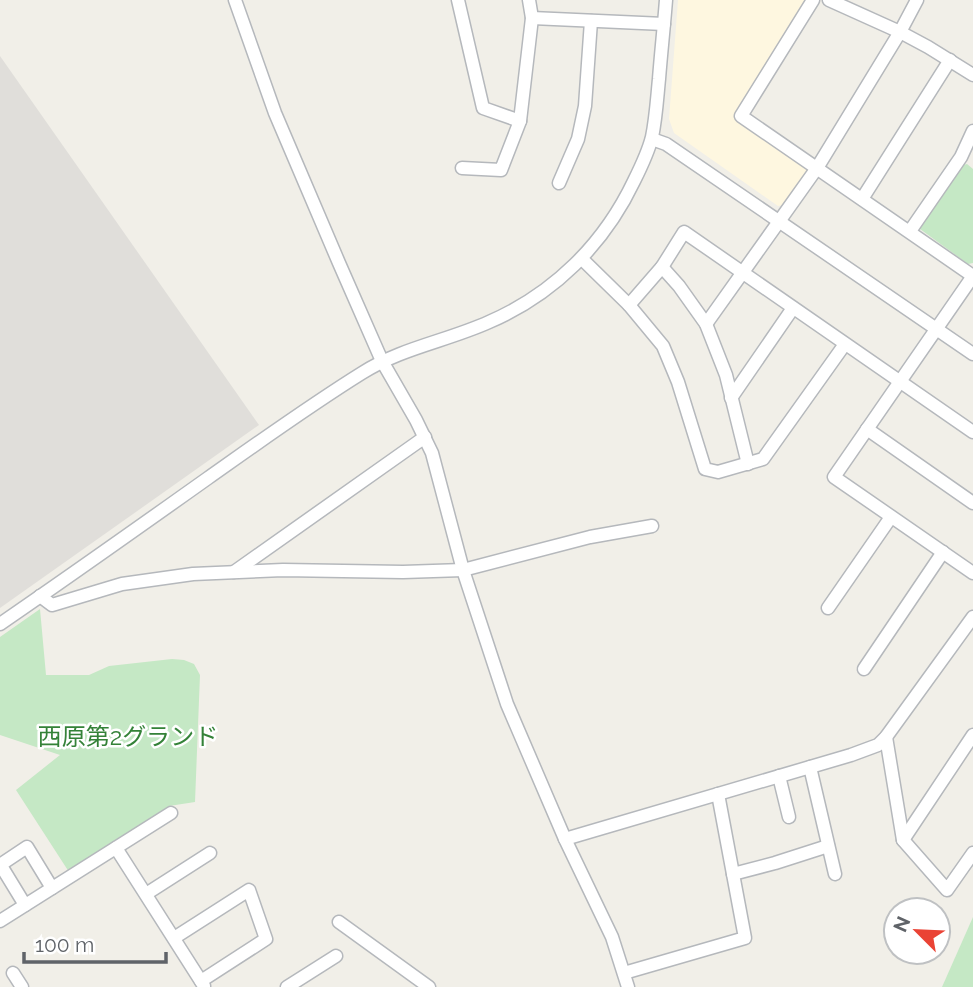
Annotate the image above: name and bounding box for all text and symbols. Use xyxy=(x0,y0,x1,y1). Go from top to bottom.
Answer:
park label: 西原第2グランド xyxy=(38,722,218,751)
north arrow xyxy=(882,896,952,966)
text: N xyxy=(888,913,914,935)
scale bar xyxy=(24,920,166,964)
text: 100 m xyxy=(35,932,94,957)

